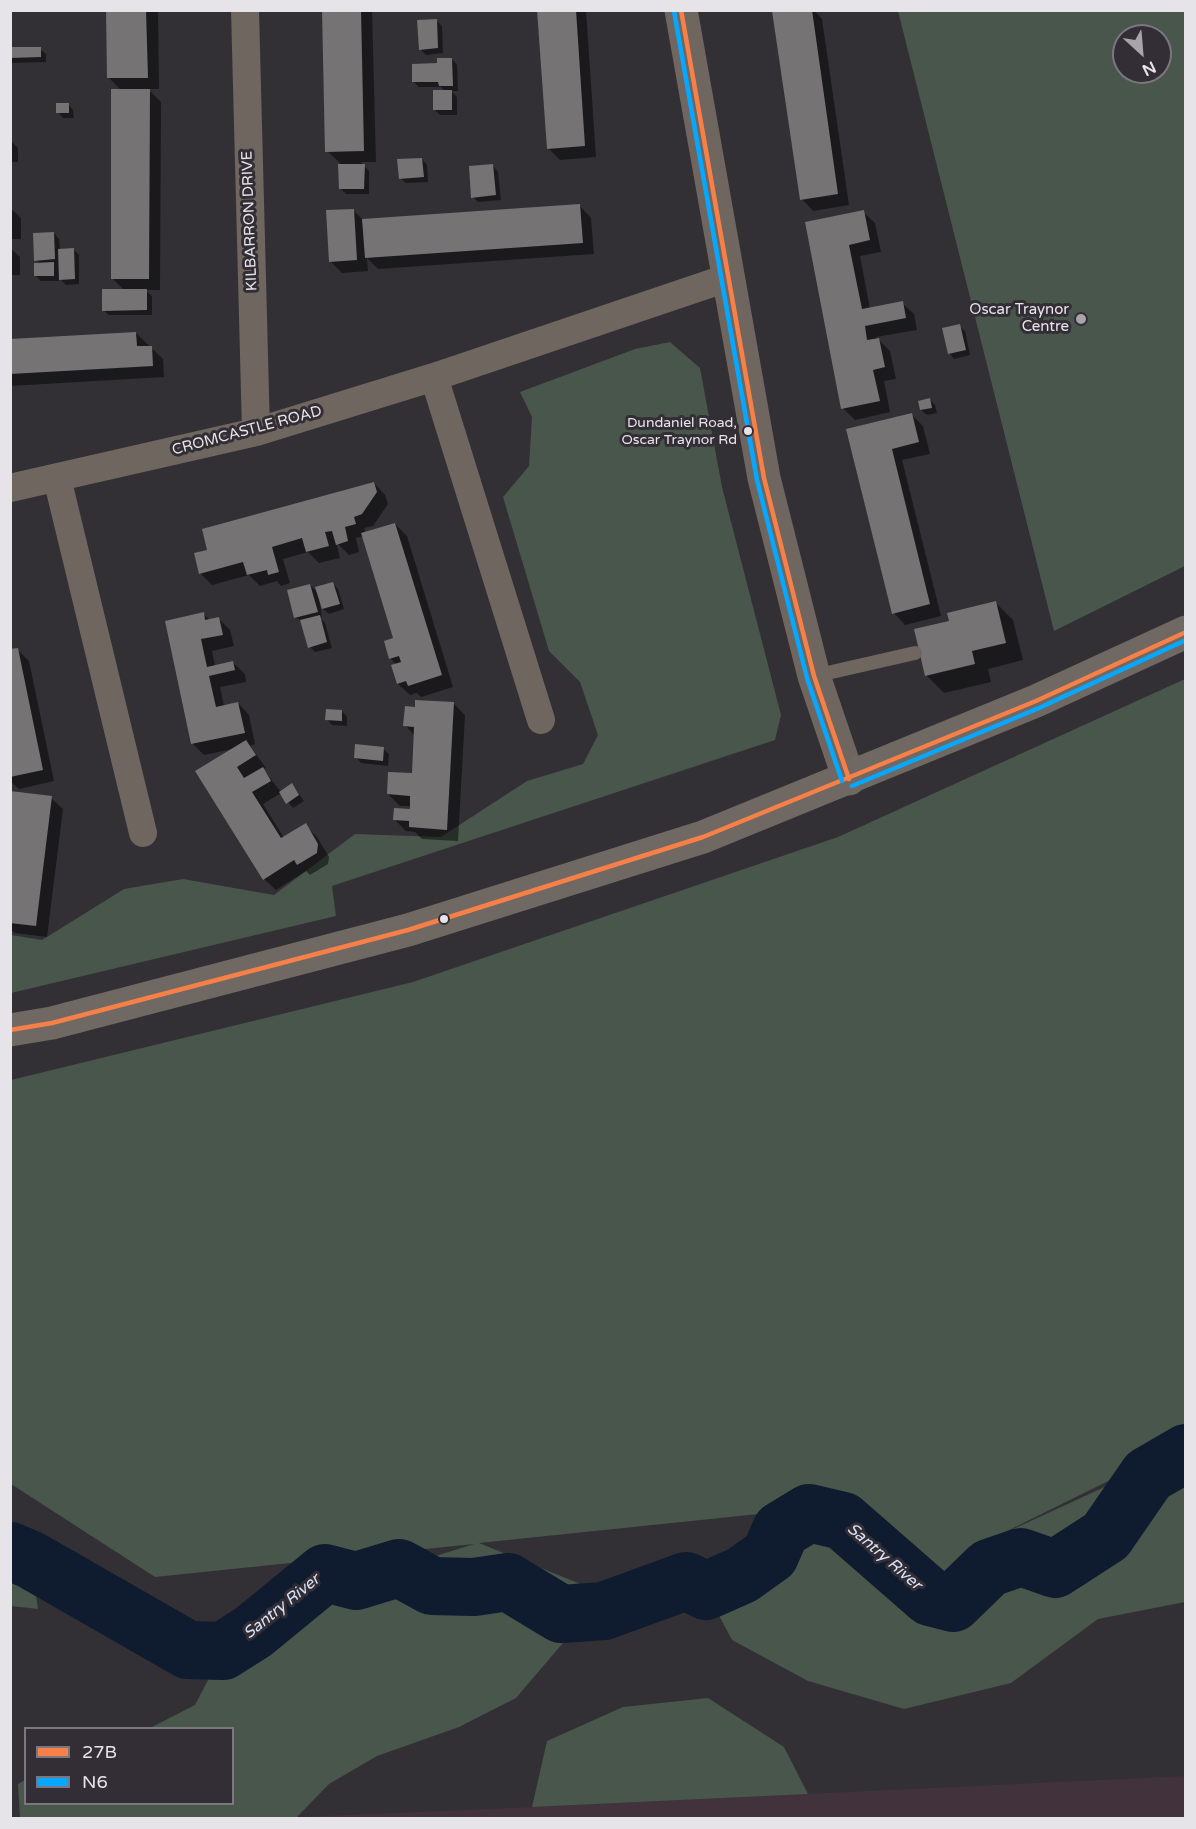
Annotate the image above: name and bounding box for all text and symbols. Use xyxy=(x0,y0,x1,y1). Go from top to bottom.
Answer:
north arrow xyxy=(1112,24,1172,84)
text: N xyxy=(1139,57,1159,80)
street label: KILBARRON DRIVE xyxy=(239,151,261,291)
place label: Oscar Traynor Centre xyxy=(969,301,1069,336)
marker: Oscar Traynor Centre xyxy=(1074,312,1088,326)
street label: CROMCASTLE ROAD xyxy=(170,402,324,460)
place label: Dundaniel Road, Oscar Traynor Rd xyxy=(622,415,737,448)
marker: Dundaniel Road, Oscar Traynor Rd xyxy=(742,425,754,437)
unlabelled marker xyxy=(438,913,450,925)
water label: Santry River xyxy=(843,1519,925,1595)
water label: Santry River xyxy=(240,1570,324,1644)
legend xyxy=(24,1727,234,1805)
text: 27B xyxy=(82,1741,117,1763)
text: N6 xyxy=(82,1771,108,1793)

